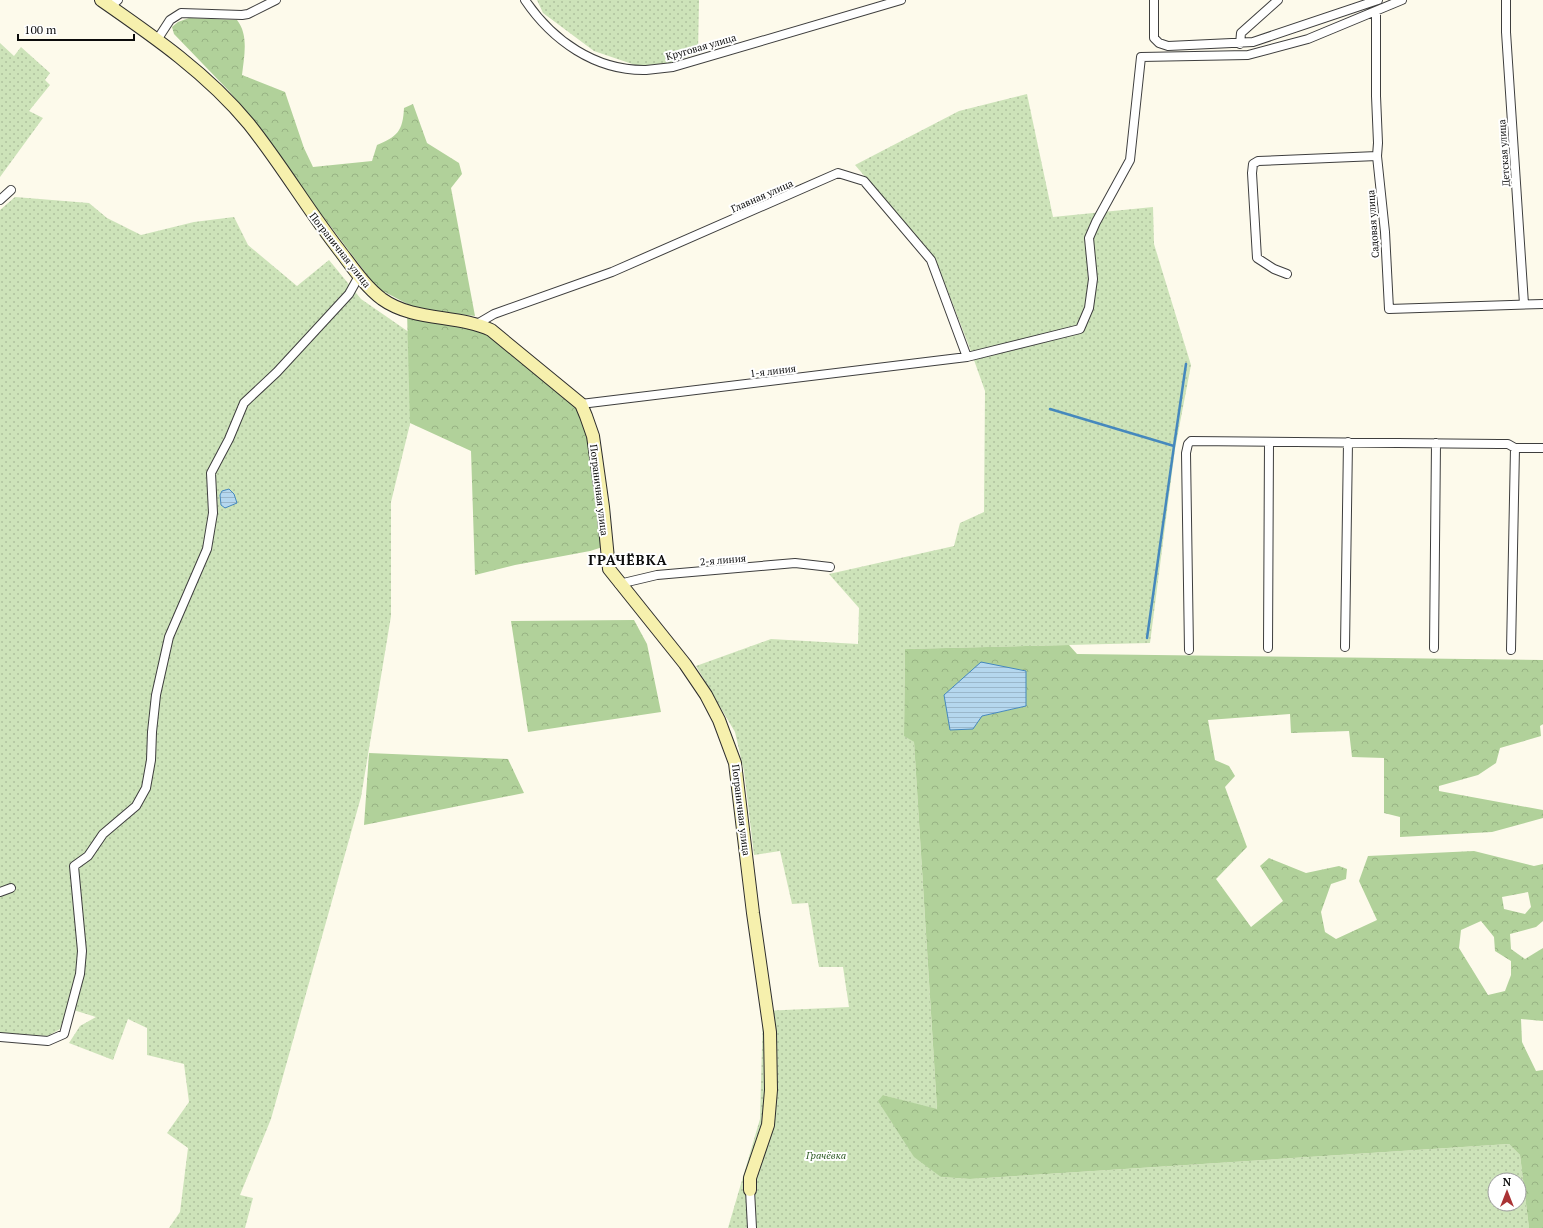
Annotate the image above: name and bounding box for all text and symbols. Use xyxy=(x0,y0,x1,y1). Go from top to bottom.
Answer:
scale bar xyxy=(18,16,134,42)
text: 100 m xyxy=(24,22,57,37)
street label: Круговая улица xyxy=(664,31,738,63)
street label: Детская улица xyxy=(1495,119,1513,187)
street label: Главная улица xyxy=(729,177,795,215)
street label: Садовая улица xyxy=(1364,189,1382,259)
street label: Пограничная улица xyxy=(307,210,373,290)
street label: 1-я линия xyxy=(749,362,797,380)
street label: Пограничная улица xyxy=(587,444,611,536)
district label: ГРАЧЁВКА xyxy=(588,550,668,569)
street label: 2-я линия xyxy=(699,552,747,568)
street label: Пограничная улица xyxy=(729,764,753,856)
park label: Грачёвка xyxy=(805,1149,846,1162)
north arrow xyxy=(1487,1172,1527,1212)
text: N xyxy=(1503,1175,1512,1189)

